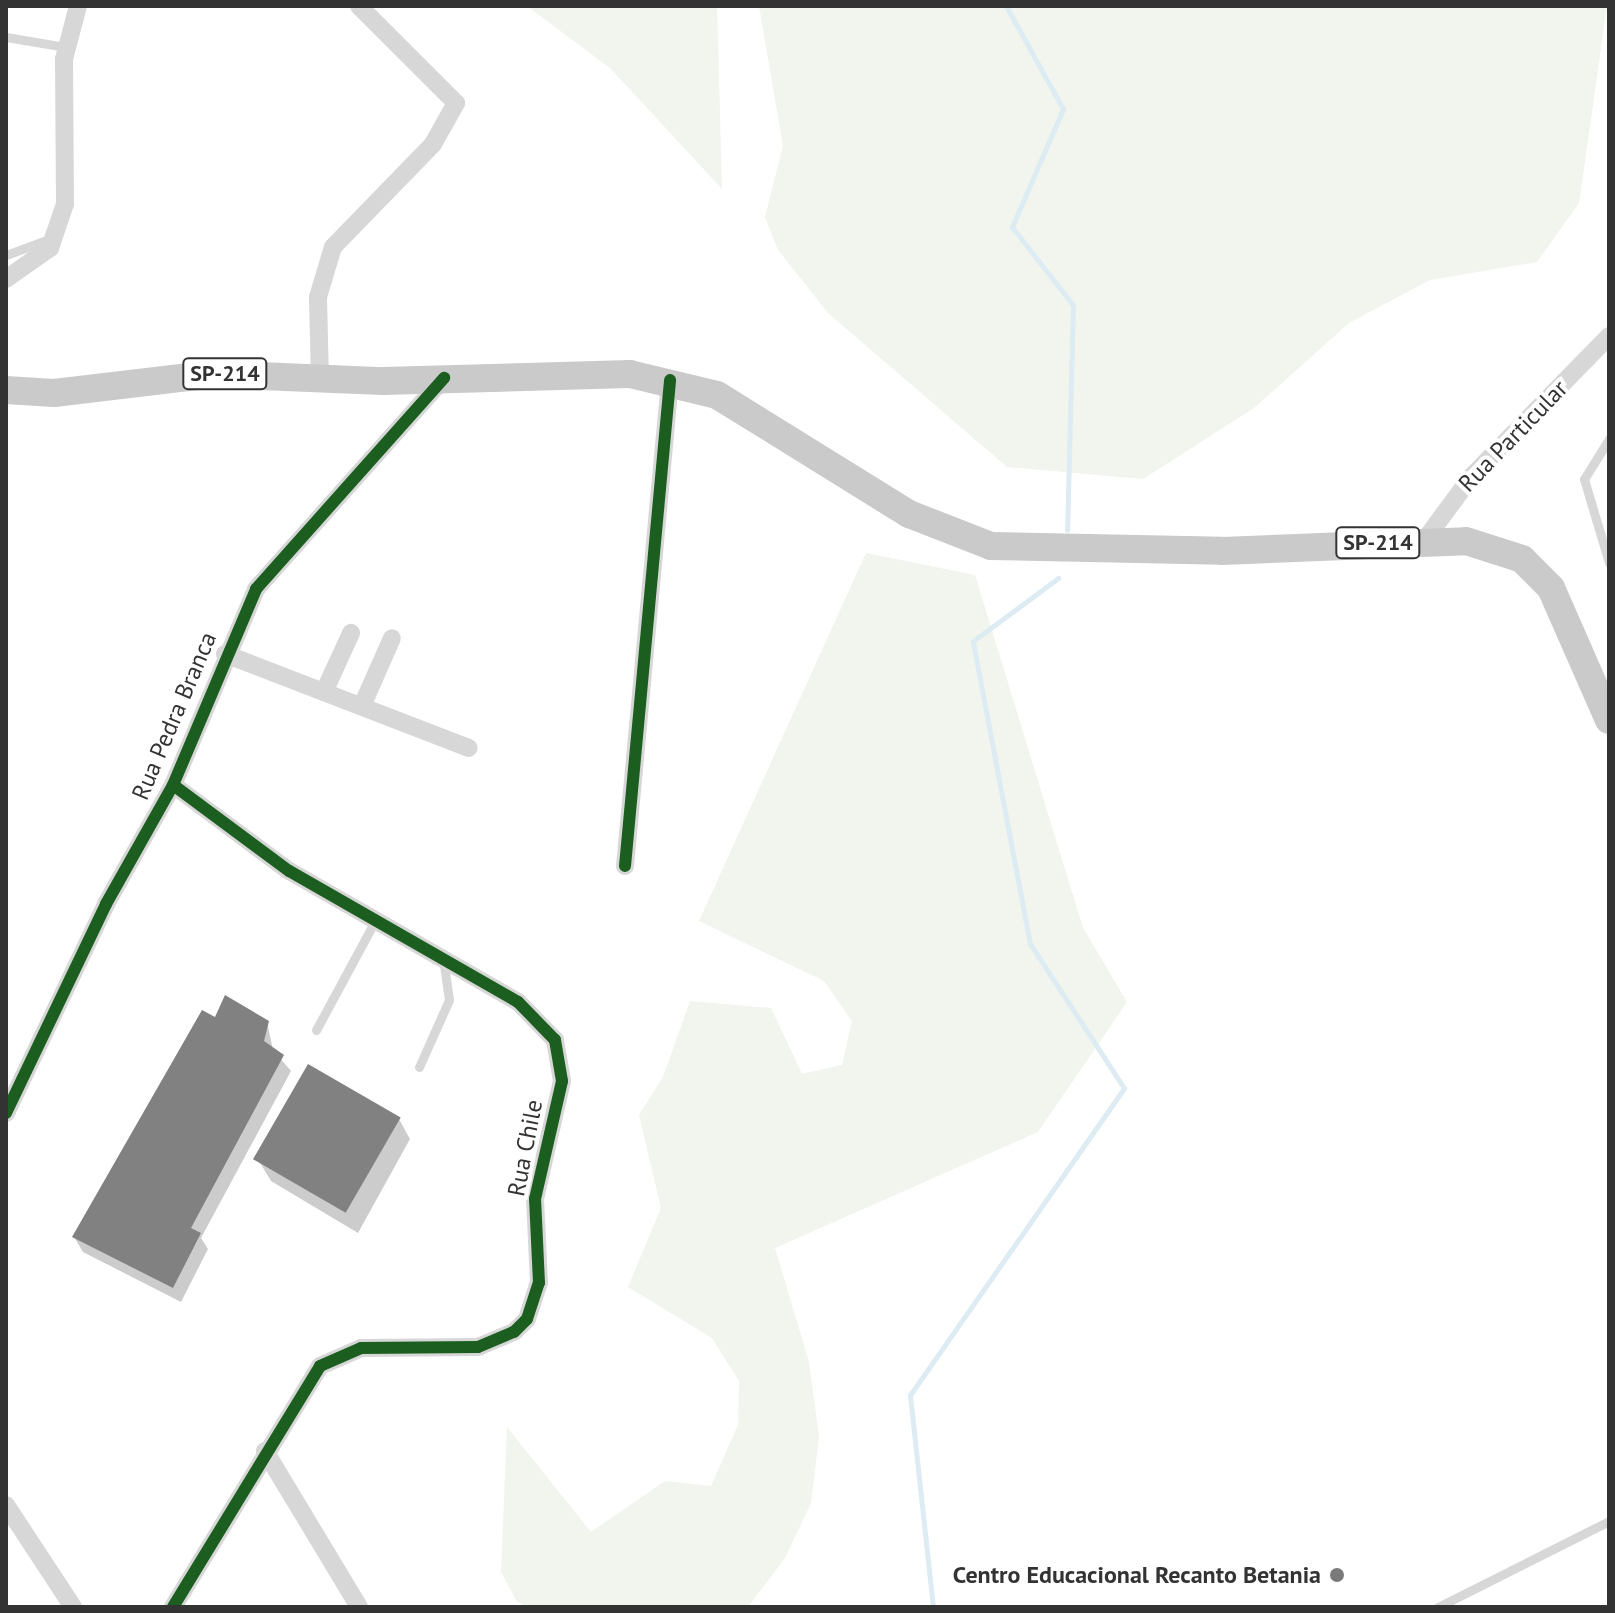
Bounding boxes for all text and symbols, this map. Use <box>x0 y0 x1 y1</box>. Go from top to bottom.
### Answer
road number: SP-214 <box>181 356 269 392</box>
street label: Rua Particular <box>1453 374 1573 498</box>
road number: SP-214 <box>1334 525 1422 561</box>
street label: Rua Pedra Branca <box>126 628 222 804</box>
street label: Rua Chile <box>502 1097 548 1199</box>
place label: Centro Educacional Recanto Betania <box>953 1561 1321 1589</box>
marker: Centro Educacional Recanto Betania <box>1328 1566 1346 1584</box>

